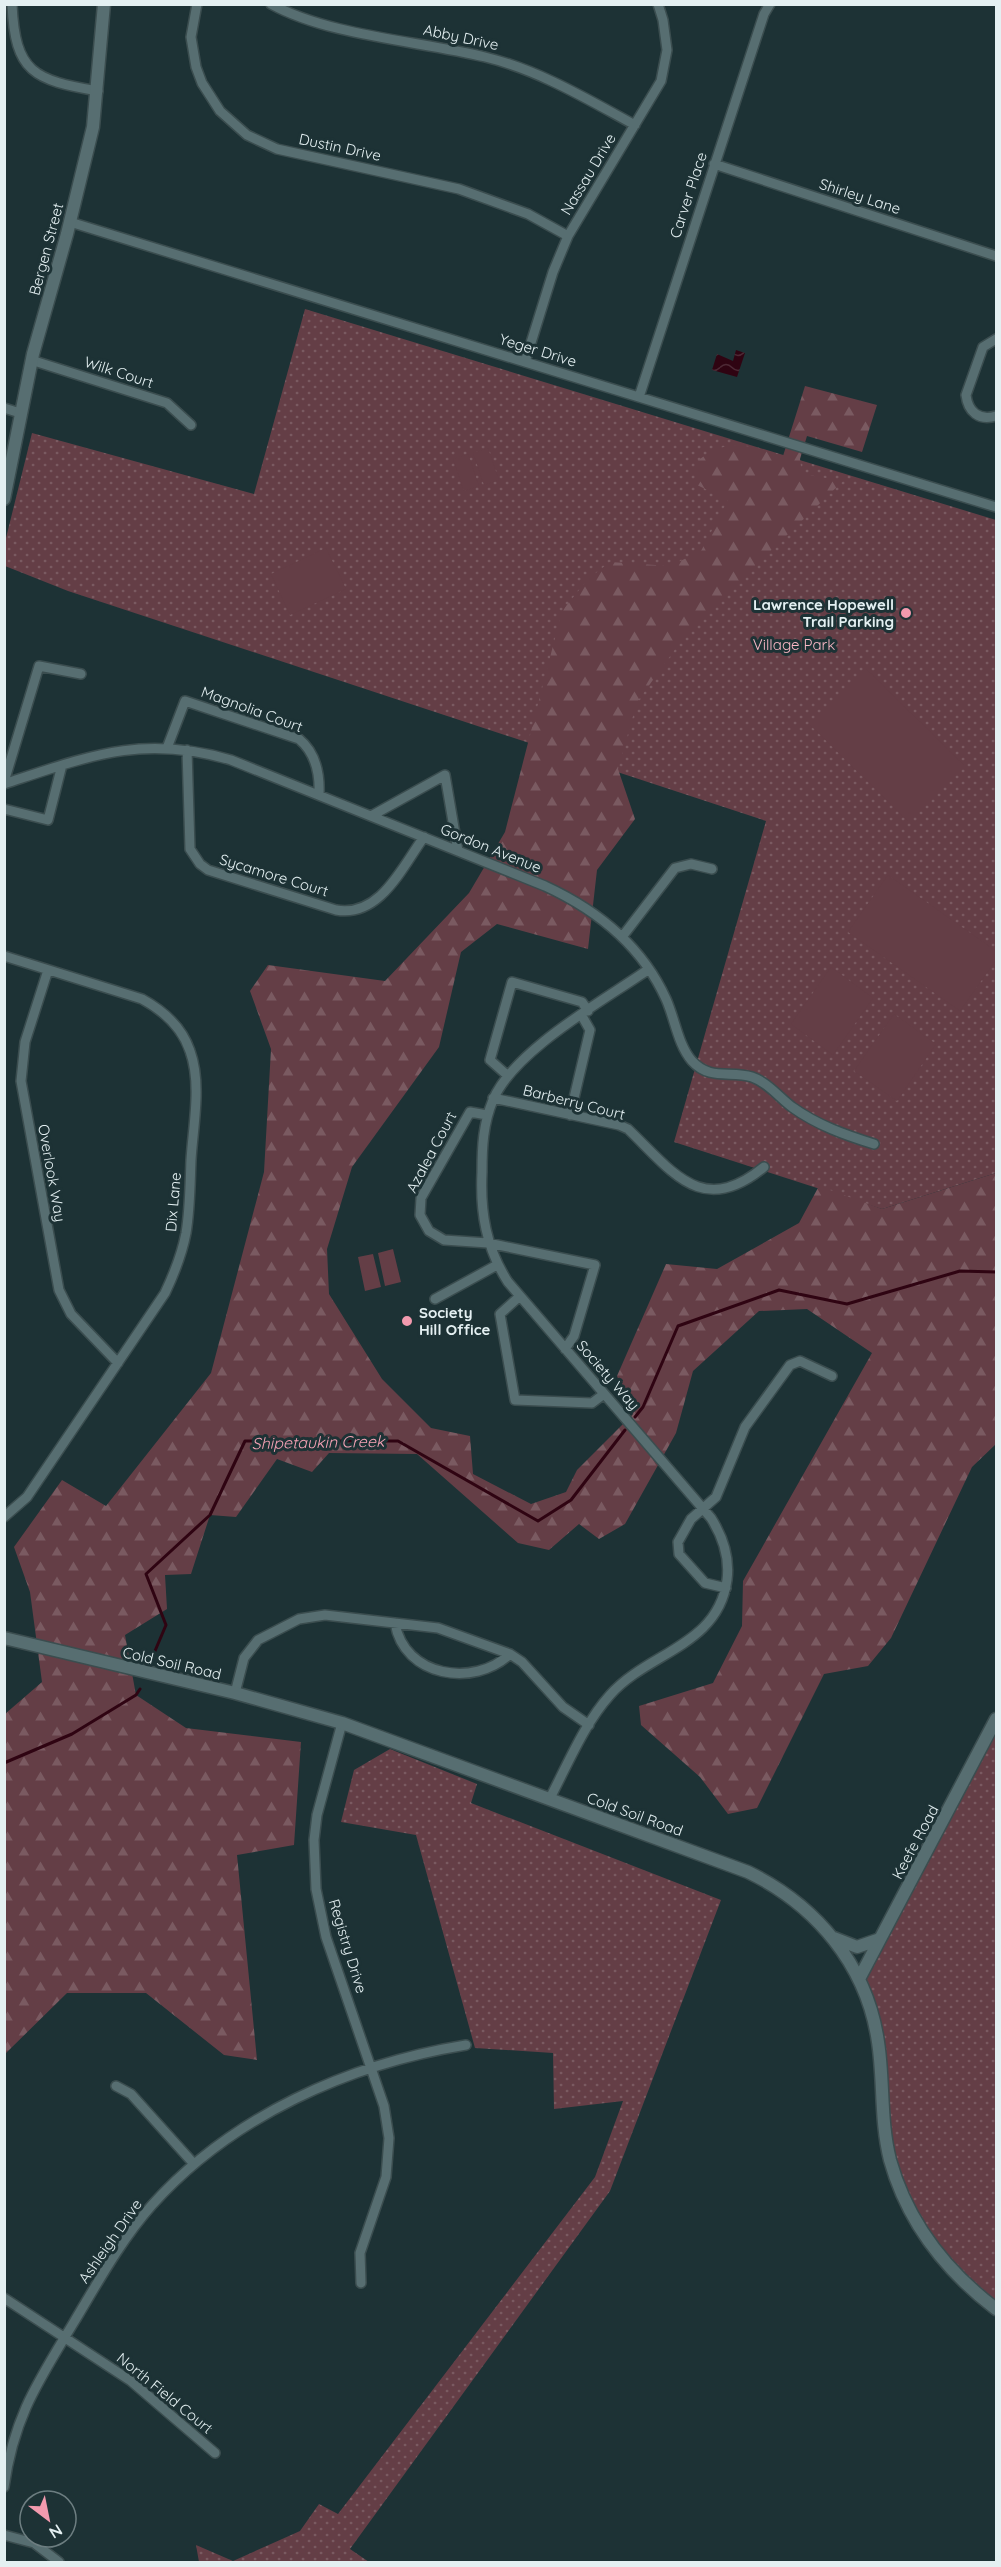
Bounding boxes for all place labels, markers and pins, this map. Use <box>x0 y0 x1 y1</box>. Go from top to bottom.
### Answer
place label: Lawrence Hopewell Trail Parking <box>753 595 894 631</box>
marker: Lawrence Hopewell Trail Parking <box>899 606 913 620</box>
place label: Society Hill Office <box>419 1303 490 1339</box>
marker: Society Hill Office <box>400 1314 414 1328</box>

